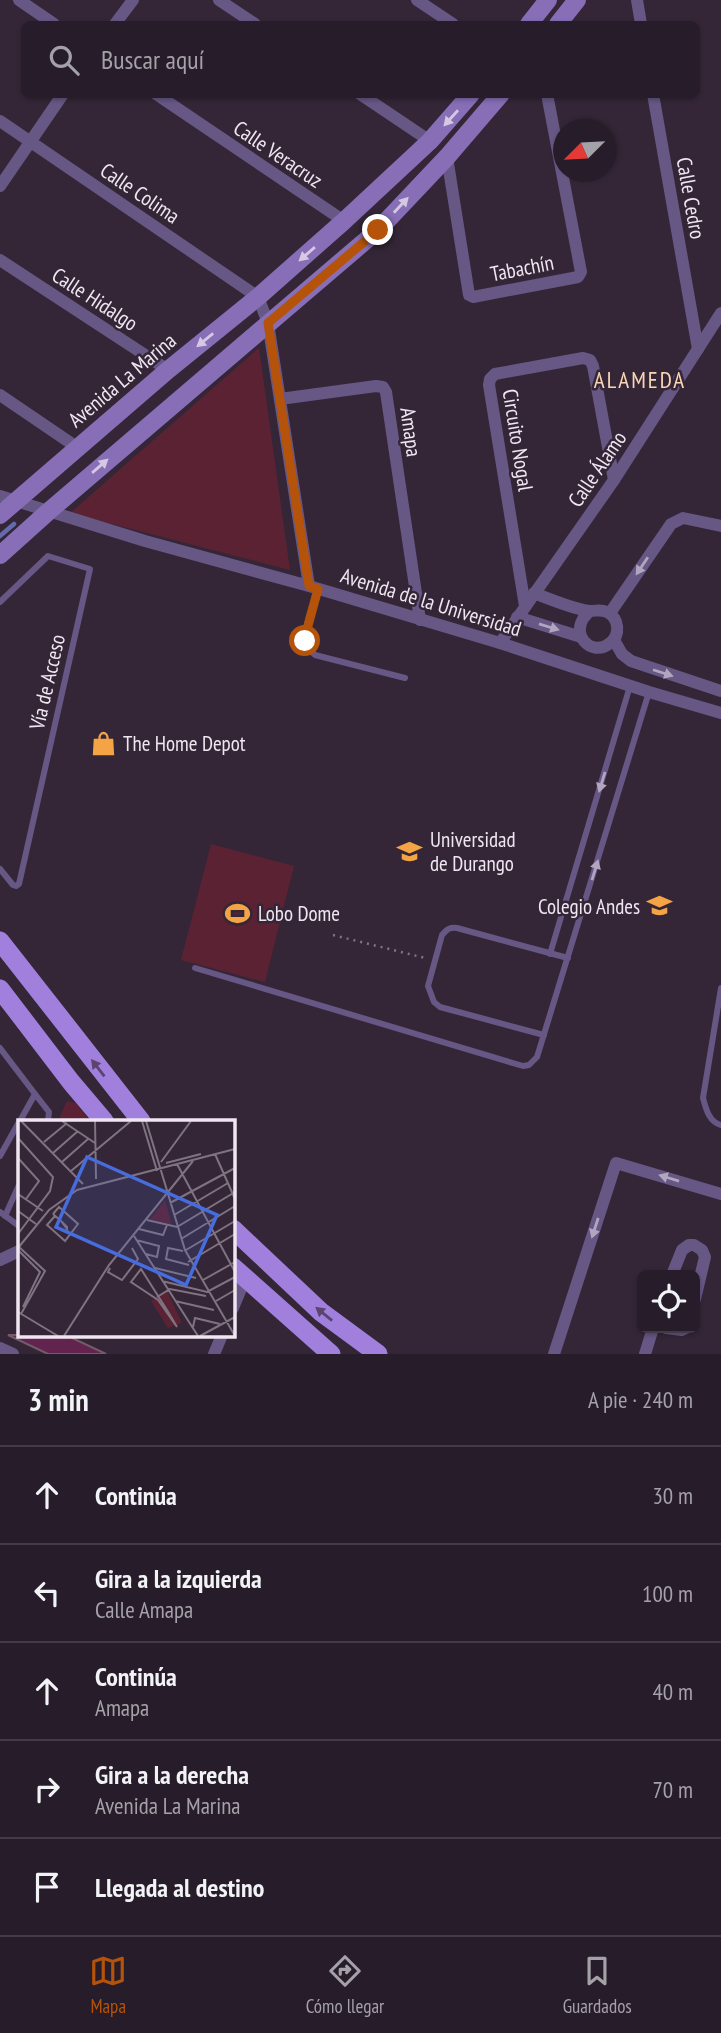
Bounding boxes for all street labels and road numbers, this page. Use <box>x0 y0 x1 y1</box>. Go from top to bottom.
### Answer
street label: Calle Veracruz <box>228 114 328 194</box>
street label: Calle Cedro <box>671 155 711 241</box>
street label: Calle Colima <box>95 157 185 229</box>
street label: Tabachín <box>488 249 556 287</box>
street label: Calle Hidalgo <box>47 261 143 337</box>
street label: Avenida La Marina <box>62 327 182 433</box>
street label: Circuito Nogal <box>497 387 539 493</box>
street label: Amapa <box>394 406 428 458</box>
street label: Calle Álamo <box>562 426 632 512</box>
street label: Avenida de la Universidad <box>337 562 525 642</box>
street label: Vía de Acceso <box>23 632 71 733</box>

